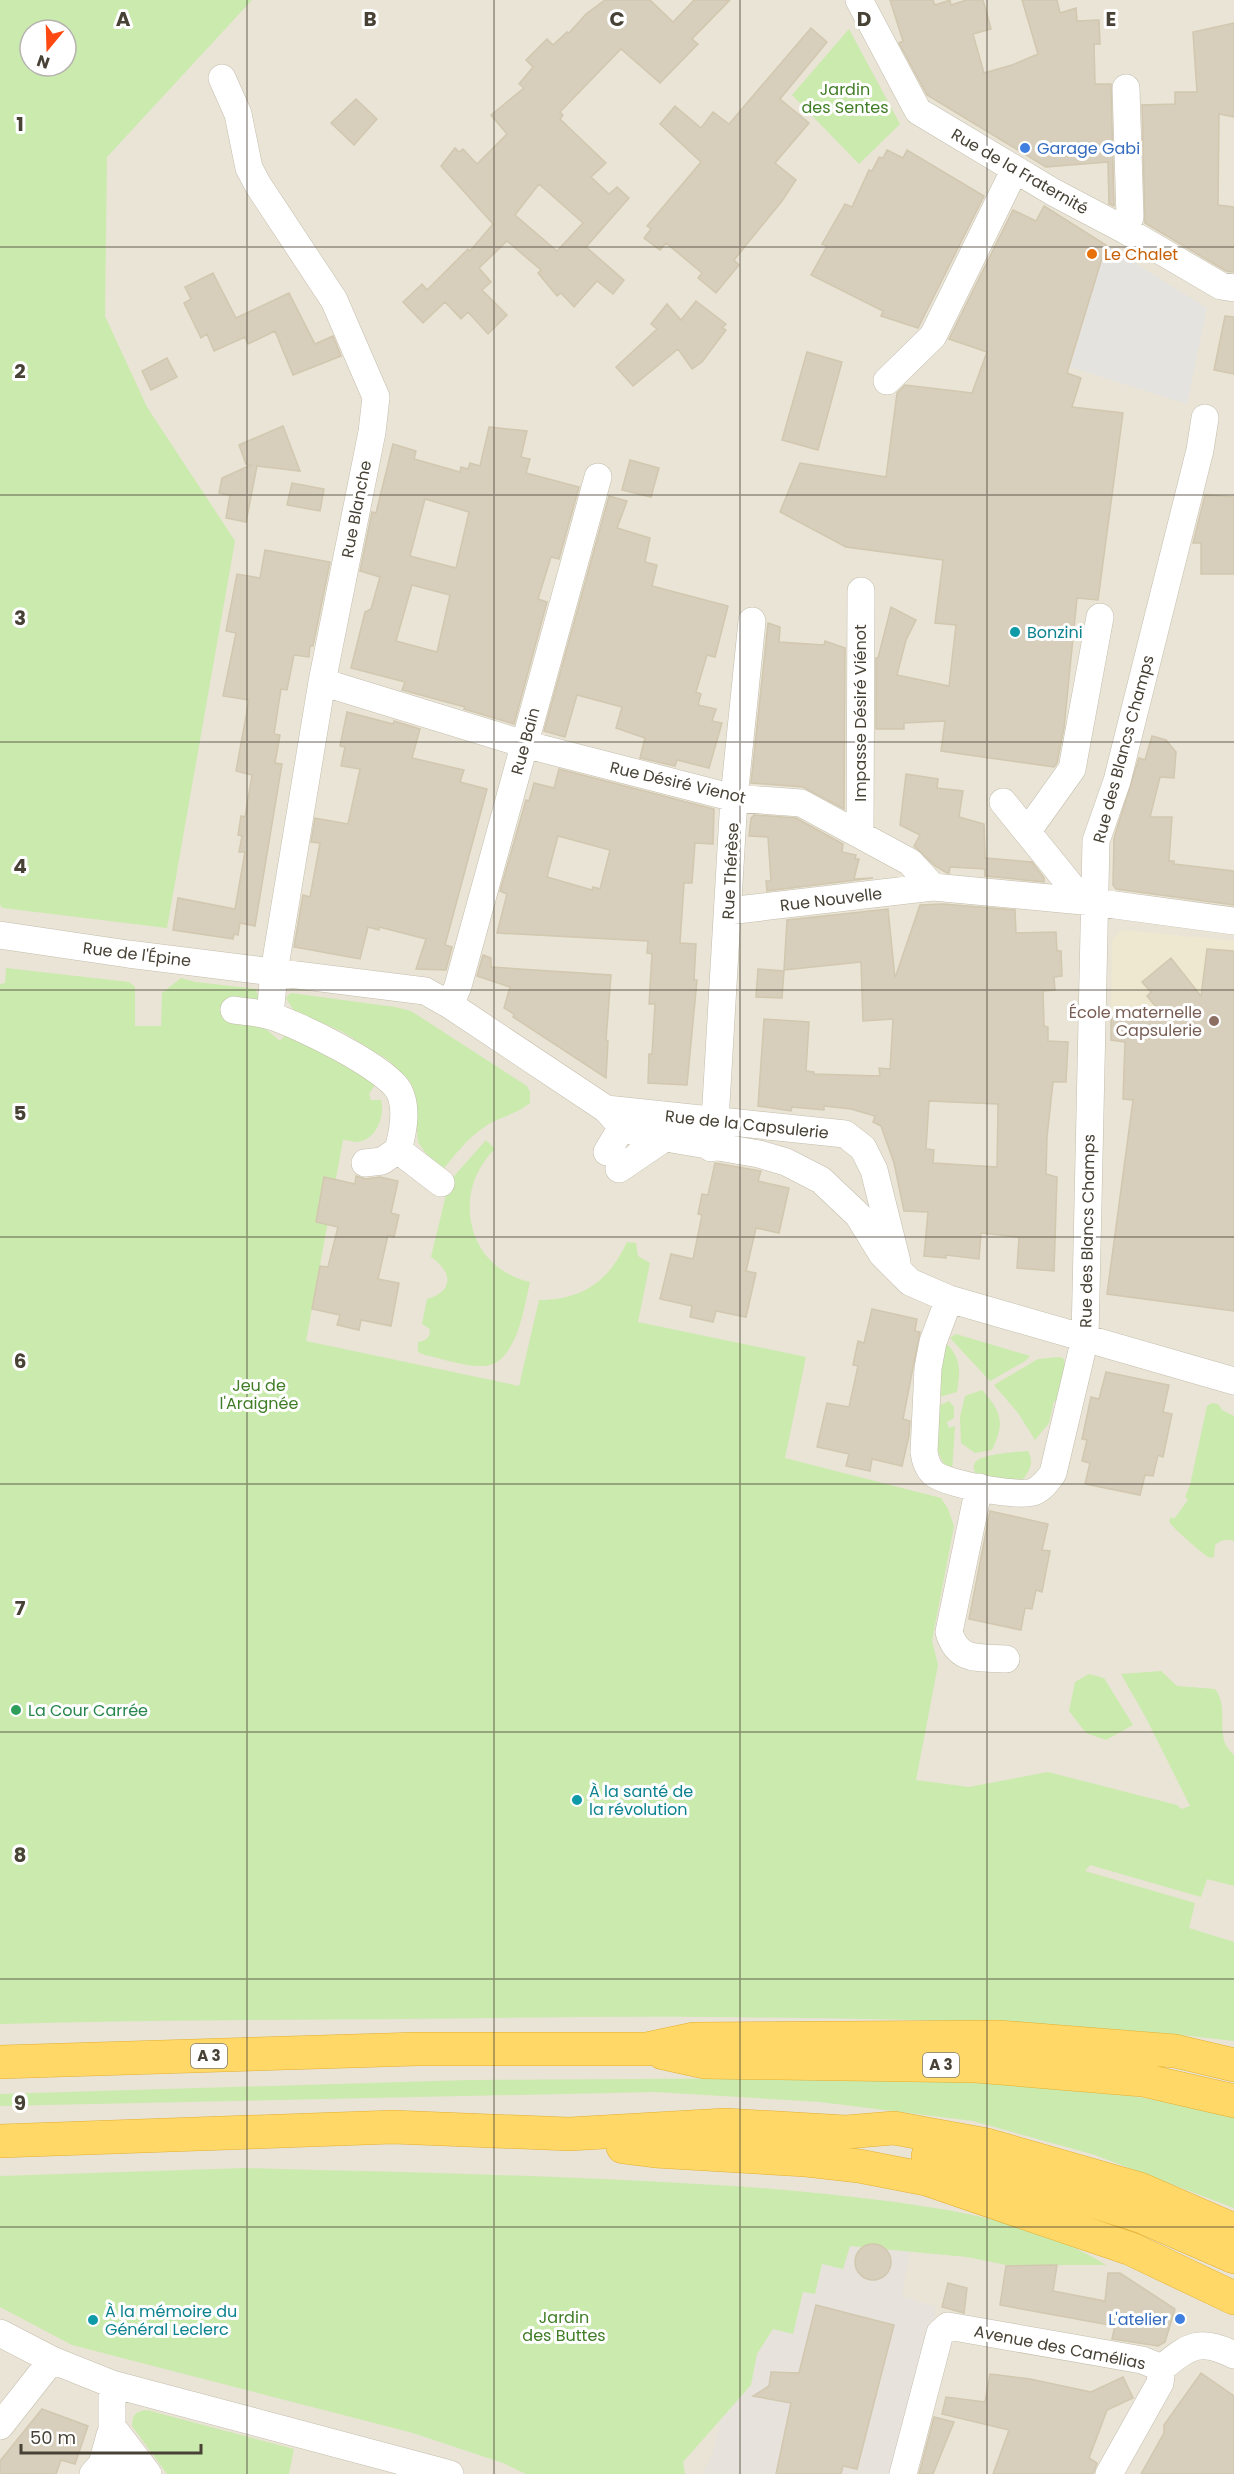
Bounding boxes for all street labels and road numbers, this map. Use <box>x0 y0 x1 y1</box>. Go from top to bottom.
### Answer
street label: Rue de la Fraternité <box>947 123 1093 220</box>
street label: Rue Blanche <box>336 458 377 560</box>
street label: Impasse Désiré Viénot <box>849 624 872 802</box>
street label: Rue des Blancs Champs <box>1087 653 1160 846</box>
street label: Rue Bain <box>505 705 546 777</box>
street label: Rue Désiré Vienot <box>608 756 748 809</box>
street label: Rue Thérèse <box>716 822 745 920</box>
street label: Rue Nouvelle <box>779 882 883 917</box>
street label: Rue de l'Épine <box>82 936 192 973</box>
street label: Rue de la Capsulerie <box>664 1104 830 1145</box>
street label: Rue des Blancs Champs <box>1074 1134 1101 1328</box>
road number: A 3 <box>191 2044 227 2068</box>
road number: A 3 <box>923 2053 959 2077</box>
street label: Avenue des Camélias <box>972 2320 1148 2375</box>

